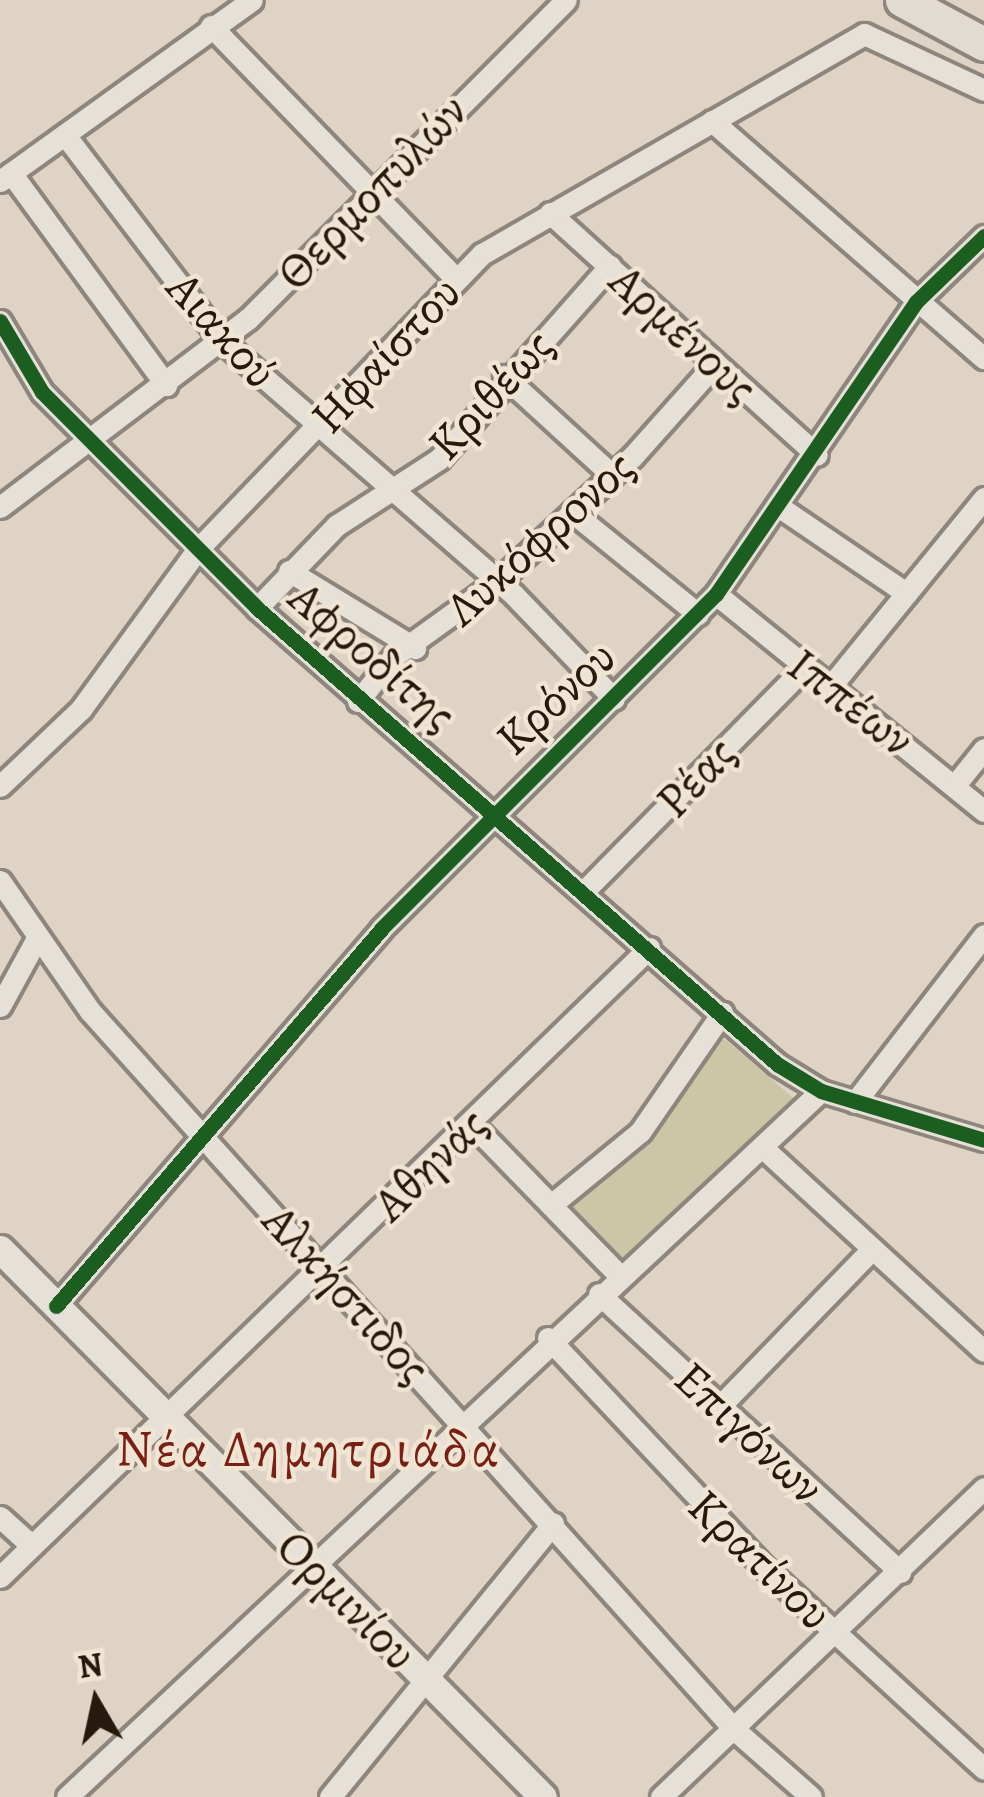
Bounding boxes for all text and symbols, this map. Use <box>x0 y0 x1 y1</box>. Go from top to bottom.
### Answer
street label: Θερμοπυλών <box>265 82 479 302</box>
street label: Αρμένους <box>598 251 770 417</box>
street label: Αιακού <box>155 260 289 400</box>
street label: Ηφαίστου <box>299 265 473 445</box>
street label: Κριθέως <box>416 318 566 472</box>
street label: Λυκόφρoνος <box>434 438 646 638</box>
street label: Αφροδίτης <box>278 568 468 744</box>
street label: Κρόνου <box>484 628 628 768</box>
street label: Ιππέων <box>777 635 925 769</box>
street label: Ρέας <box>644 725 748 829</box>
street label: Αθηνάς <box>360 1095 500 1233</box>
street label: Αλκήστιδος <box>251 1192 443 1396</box>
street label: Επιγόνων <box>663 1350 835 1516</box>
district label: Νέα Δημητριάδα <box>116 1418 502 1480</box>
street label: Κρατίνου <box>676 1478 844 1642</box>
street label: Ορμινίου <box>265 1518 429 1682</box>
north arrow <box>36 1641 156 1761</box>
text: N <box>75 1641 106 1689</box>

